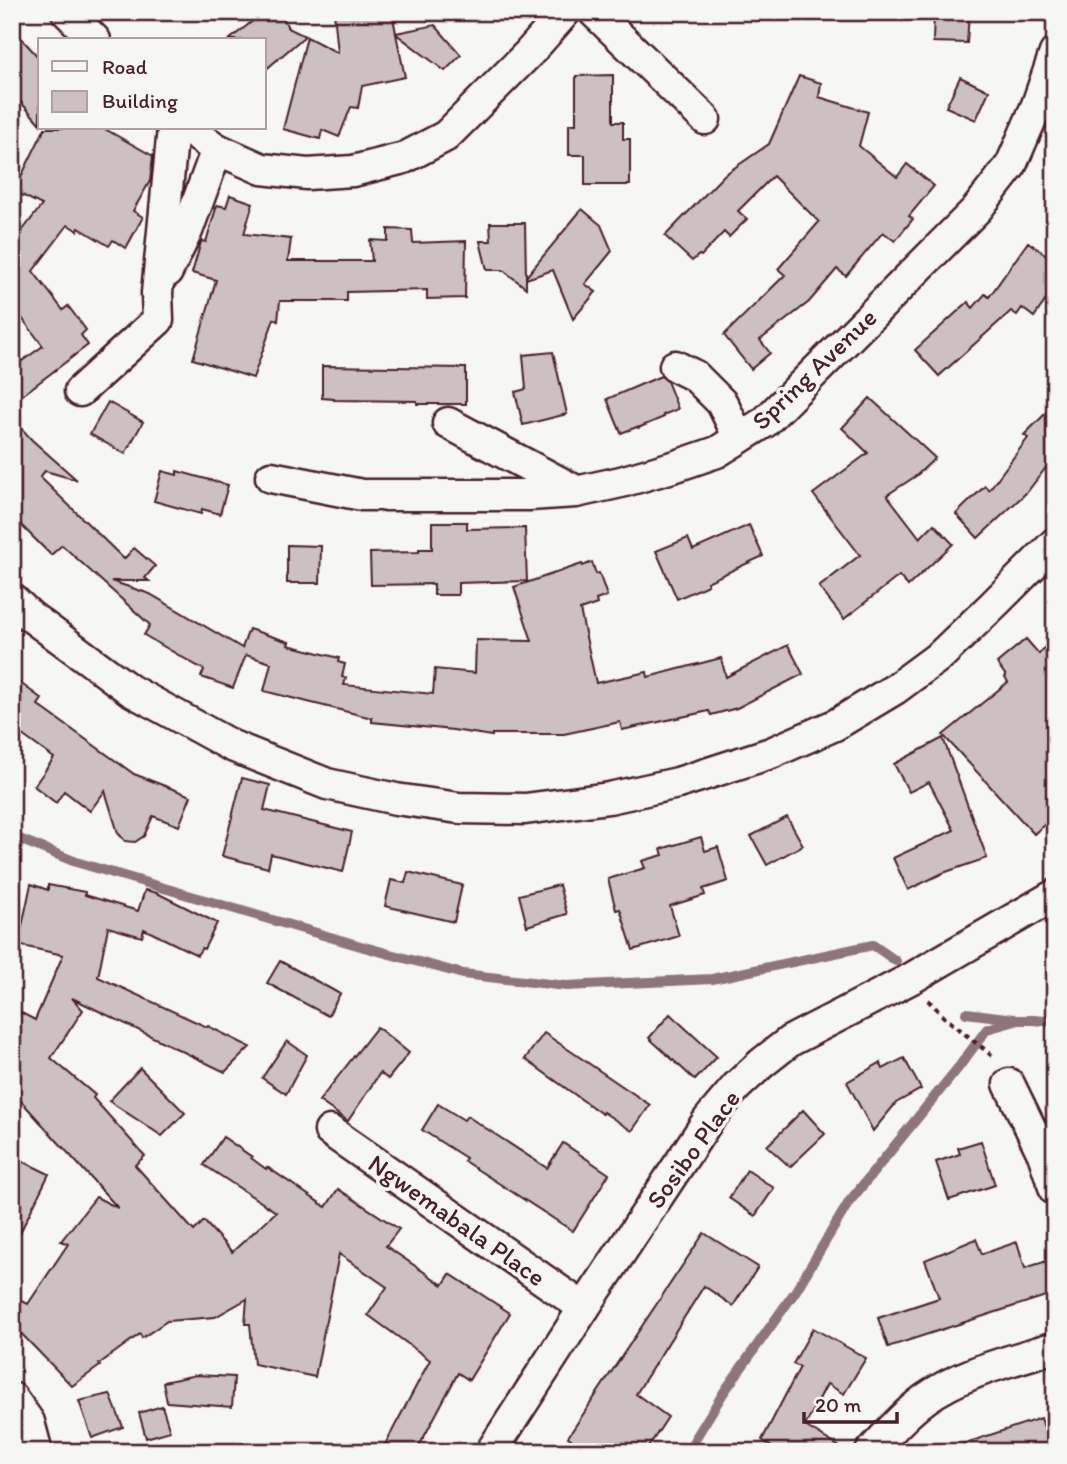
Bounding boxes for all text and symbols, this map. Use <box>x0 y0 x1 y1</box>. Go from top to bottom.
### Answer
legend <box>38 38 266 130</box>
text: Road <box>102 54 148 79</box>
text: Building <box>102 88 178 113</box>
street label: Spring Avenue <box>745 301 883 437</box>
street label: Sosibo Place <box>639 1083 747 1215</box>
street label: Ngwemabala Place <box>362 1147 552 1293</box>
scale bar <box>804 1380 897 1424</box>
text: 20 m <box>815 1392 862 1417</box>

